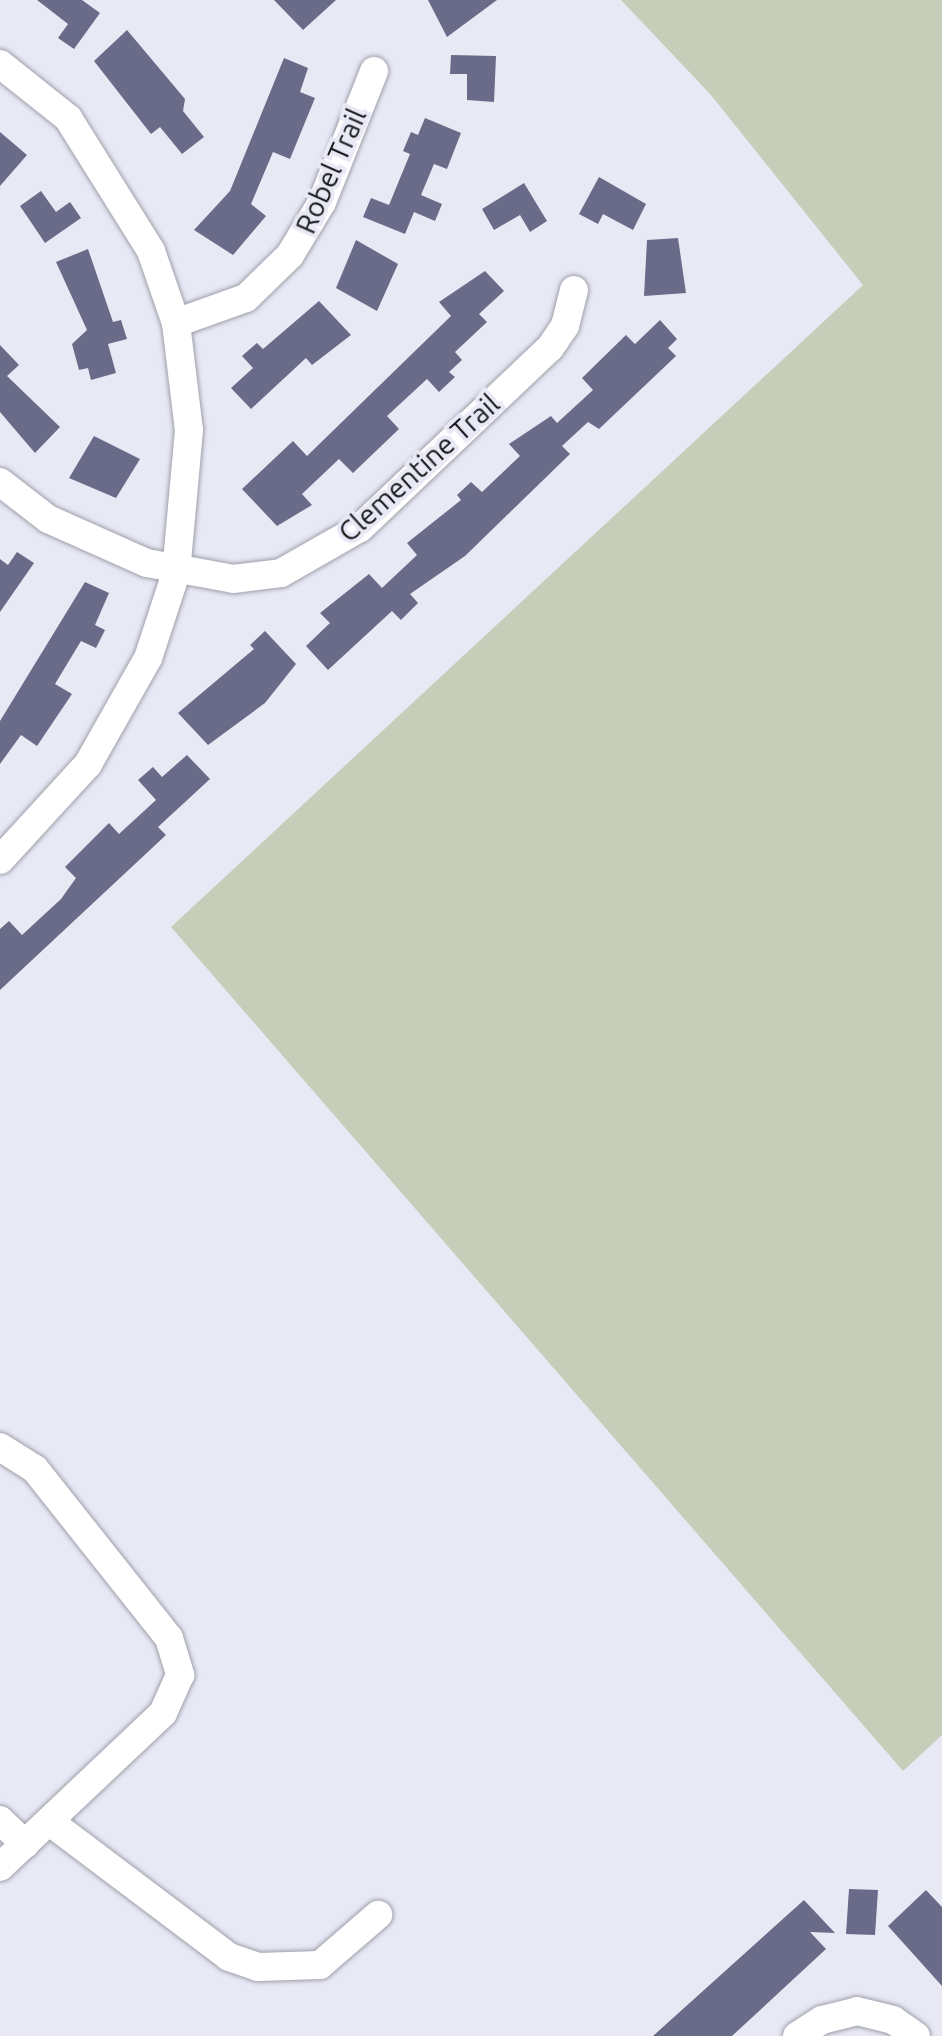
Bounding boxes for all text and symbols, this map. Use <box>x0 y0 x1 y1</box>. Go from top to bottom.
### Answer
street label: Robel Trail <box>289 103 373 239</box>
street label: Clementine Trail <box>332 387 506 549</box>

